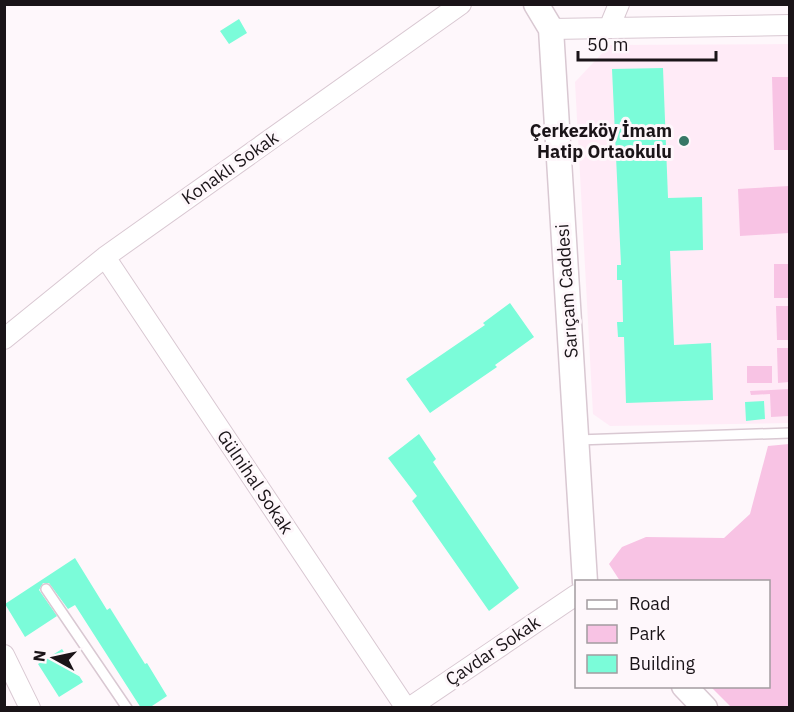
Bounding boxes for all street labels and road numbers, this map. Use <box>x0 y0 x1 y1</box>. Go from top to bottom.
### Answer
street label: Konaklı Sokak <box>177 125 283 209</box>
street label: Sarıçam Caddesi <box>550 223 583 359</box>
street label: Gülnihal Sokak <box>212 425 299 538</box>
street label: Çavdar Sokak <box>441 610 545 691</box>

